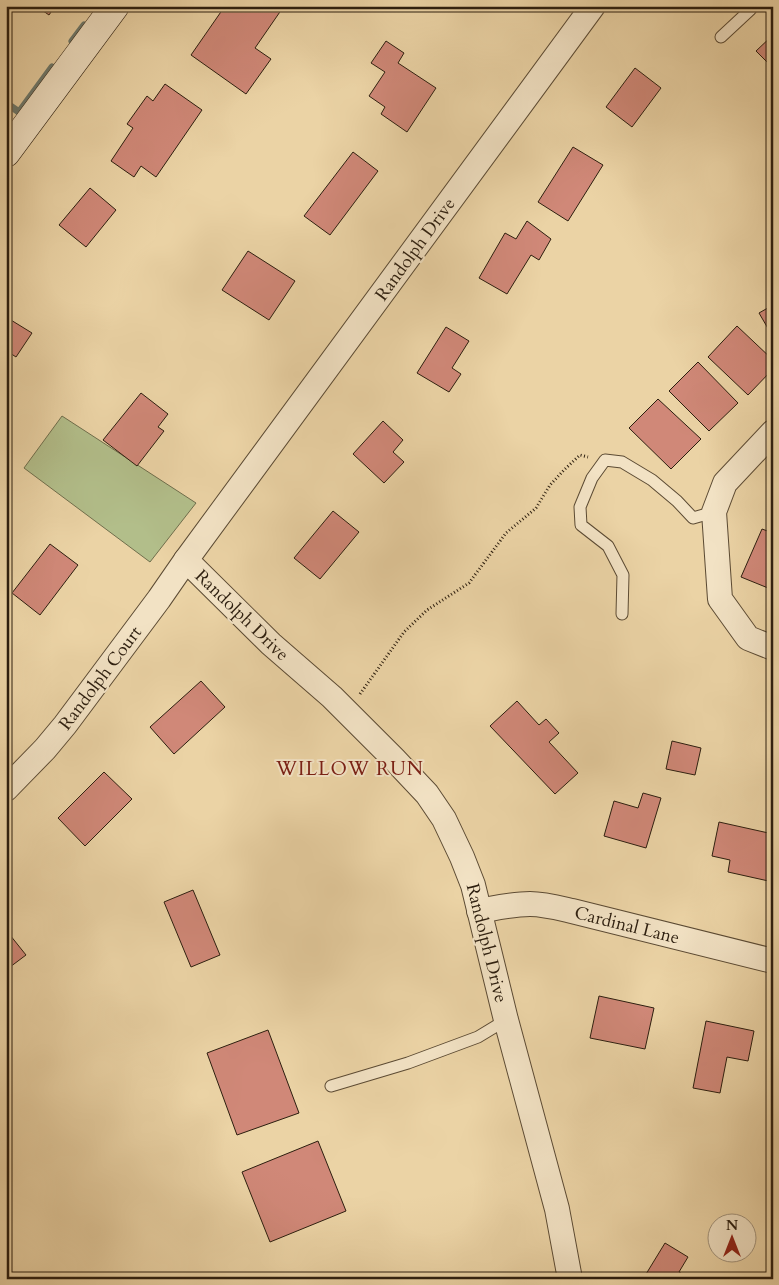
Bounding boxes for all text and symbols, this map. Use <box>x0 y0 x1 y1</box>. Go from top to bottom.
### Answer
street label: Randolph Drive <box>369 193 461 306</box>
street label: Randolph Drive <box>189 564 294 667</box>
street label: Randolph Court <box>53 621 148 735</box>
district label: WILLOW RUN <box>275 756 424 782</box>
street label: Randolph Drive <box>460 881 513 1005</box>
street label: Cardinal Lane <box>572 900 682 951</box>
north arrow <box>706 1212 756 1262</box>
text: N <box>726 1216 738 1235</box>

